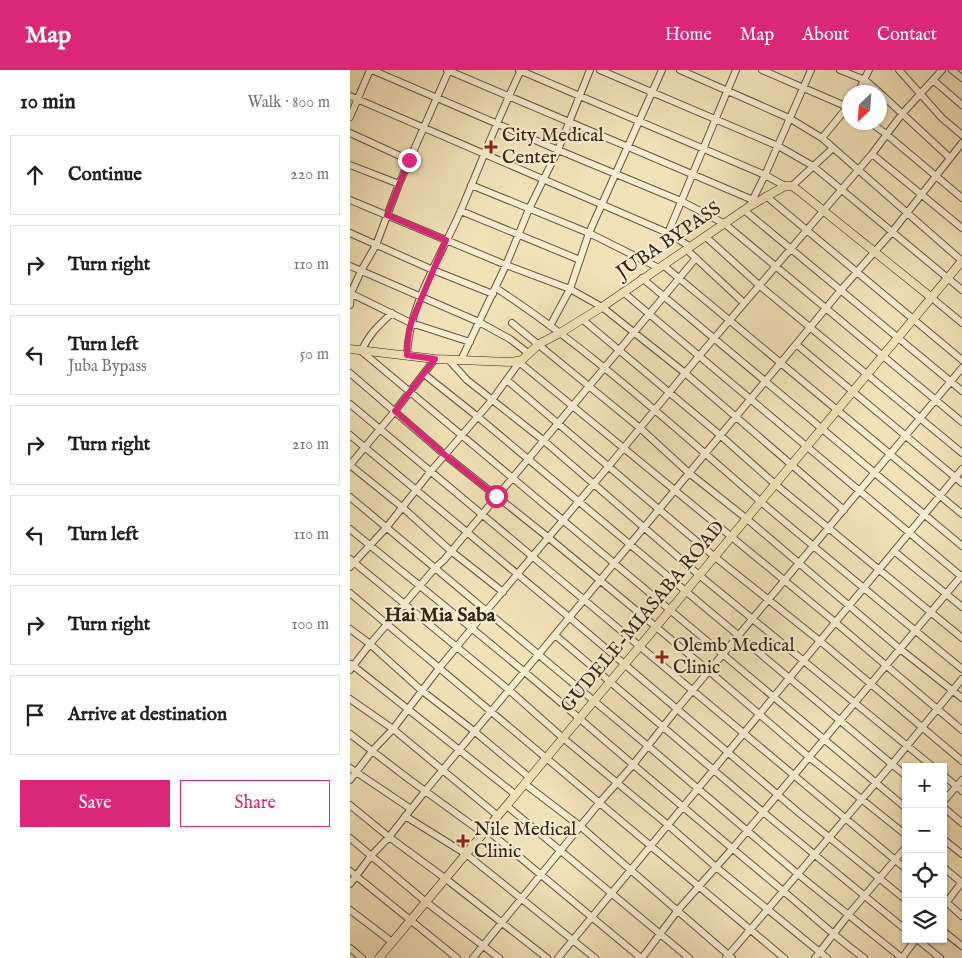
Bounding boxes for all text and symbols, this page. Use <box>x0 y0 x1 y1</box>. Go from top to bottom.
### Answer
text: Map <box>25 20 71 51</box>
text: Home <box>665 24 712 47</box>
text: Map <box>740 24 774 47</box>
text: About <box>802 24 849 47</box>
text: Contact <box>877 24 937 47</box>
north arrow <box>842 85 887 130</box>
text: 10 min <box>20 89 76 116</box>
text: Walk · 800 m <box>248 93 330 113</box>
place label: City Medical Center <box>502 124 604 170</box>
marker: City Medical Center <box>484 140 498 154</box>
route end <box>398 149 421 172</box>
icon: ahead <box>21 161 49 189</box>
text: Continue <box>68 163 142 187</box>
text: 220 m <box>290 165 329 185</box>
street label: JUBA BYPASS <box>610 197 726 286</box>
icon: right <box>21 251 49 279</box>
text: Turn right <box>68 253 150 277</box>
text: 110 m <box>293 255 329 275</box>
text: Turn left <box>68 333 139 357</box>
icon: left <box>21 341 49 369</box>
text: 50 m <box>300 345 329 365</box>
text: Juba Bypass <box>68 357 147 377</box>
icon: right <box>21 431 49 459</box>
text: Turn right <box>68 433 150 457</box>
text: 210 m <box>292 435 329 455</box>
route start <box>485 485 508 508</box>
street label: GUDELE-MIASABA ROAD <box>556 516 730 718</box>
icon: left <box>21 521 49 549</box>
text: Turn left <box>68 523 139 547</box>
text: 110 m <box>293 525 329 545</box>
district label: Hai Mia Saba <box>385 603 496 628</box>
icon: right <box>21 611 49 639</box>
text: Turn right <box>68 613 150 637</box>
text: 100 m <box>292 615 329 635</box>
place label: Olemb Medical Clinic <box>673 634 795 680</box>
marker: Olemb Medical Clinic <box>655 650 669 664</box>
icon: arrive <box>21 701 49 729</box>
text: Arrive at destination <box>68 703 227 727</box>
map controls <box>902 763 947 943</box>
button: + <box>902 763 947 808</box>
button: Save <box>20 780 170 827</box>
button: Share <box>180 780 330 827</box>
button: − <box>902 808 947 853</box>
place label: Nile Medical Clinic <box>474 818 577 864</box>
marker: Nile Medical Clinic <box>456 834 470 848</box>
button: locate <box>902 853 947 898</box>
button: layers <box>902 898 947 943</box>

